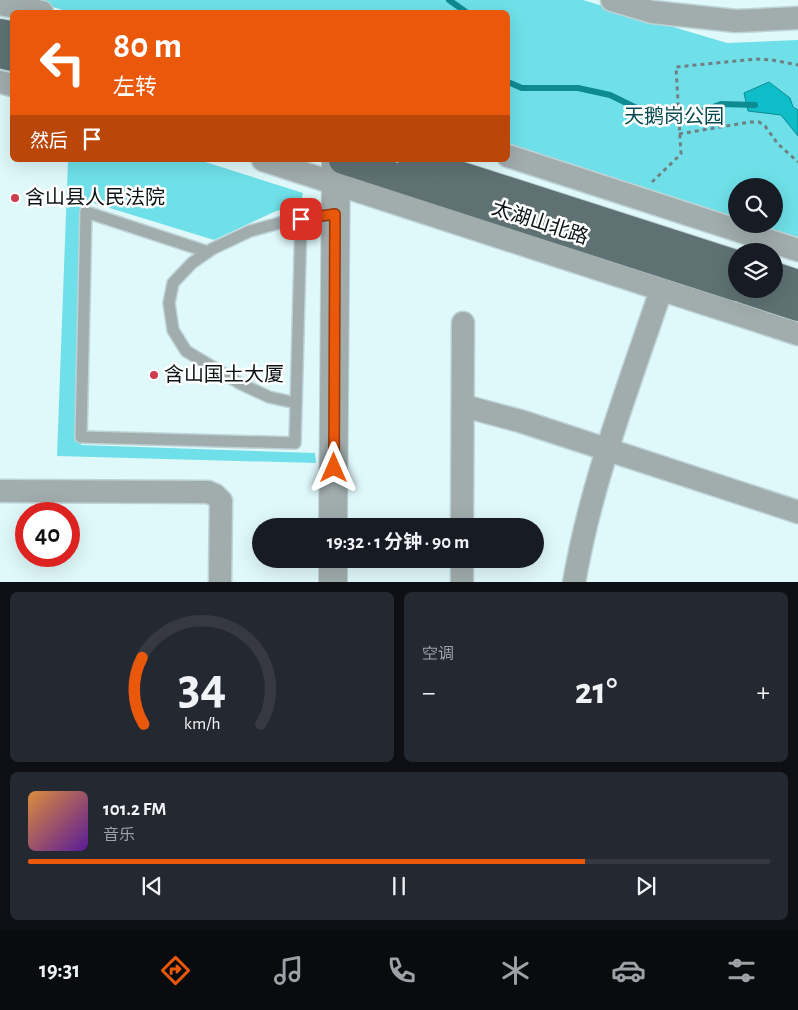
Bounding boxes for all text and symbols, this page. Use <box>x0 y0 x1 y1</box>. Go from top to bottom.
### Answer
text: 80 m <box>113 29 182 64</box>
icon: left <box>30 30 95 95</box>
text: 左转 <box>113 76 157 98</box>
park label: 天鹅岗公园 <box>624 105 724 127</box>
icon: arrive <box>78 125 106 153</box>
text: 然后 <box>30 132 68 151</box>
map controls <box>728 178 783 298</box>
button: search <box>728 178 783 233</box>
place label: 含山县人民法院 <box>25 187 165 208</box>
marker: 含山县人民法院 <box>9 192 21 204</box>
street label: 太湖山北路 <box>489 197 591 248</box>
pin <box>280 198 322 240</box>
icon: arrive <box>287 205 315 233</box>
button: layers <box>728 243 783 298</box>
place label: 含山国土大厦 <box>164 364 284 385</box>
marker: 含山国土大厦 <box>148 369 160 381</box>
position arrow <box>307 441 359 493</box>
speed limit sign: 40 <box>15 502 80 567</box>
text: 19:32 · 1 分钟 · 90 m <box>327 533 469 552</box>
text: 空调 <box>422 646 454 662</box>
text: 34 <box>178 661 226 713</box>
text: 21° <box>575 673 617 711</box>
text: − <box>422 679 435 707</box>
text: + <box>757 679 770 707</box>
text: km/h <box>184 715 220 733</box>
text: 101.2 FM <box>103 800 166 819</box>
text: 音乐 <box>103 827 135 843</box>
icon: previous <box>138 872 166 900</box>
icon: pause <box>385 872 413 900</box>
icon: next <box>632 872 660 900</box>
icon: directions <box>158 953 193 988</box>
icon: music <box>271 953 306 988</box>
icon: phone <box>384 953 419 988</box>
icon: climate <box>498 953 533 988</box>
icon: car <box>611 953 646 988</box>
icon: filters <box>724 953 759 988</box>
text: 19:31 <box>39 959 80 981</box>

